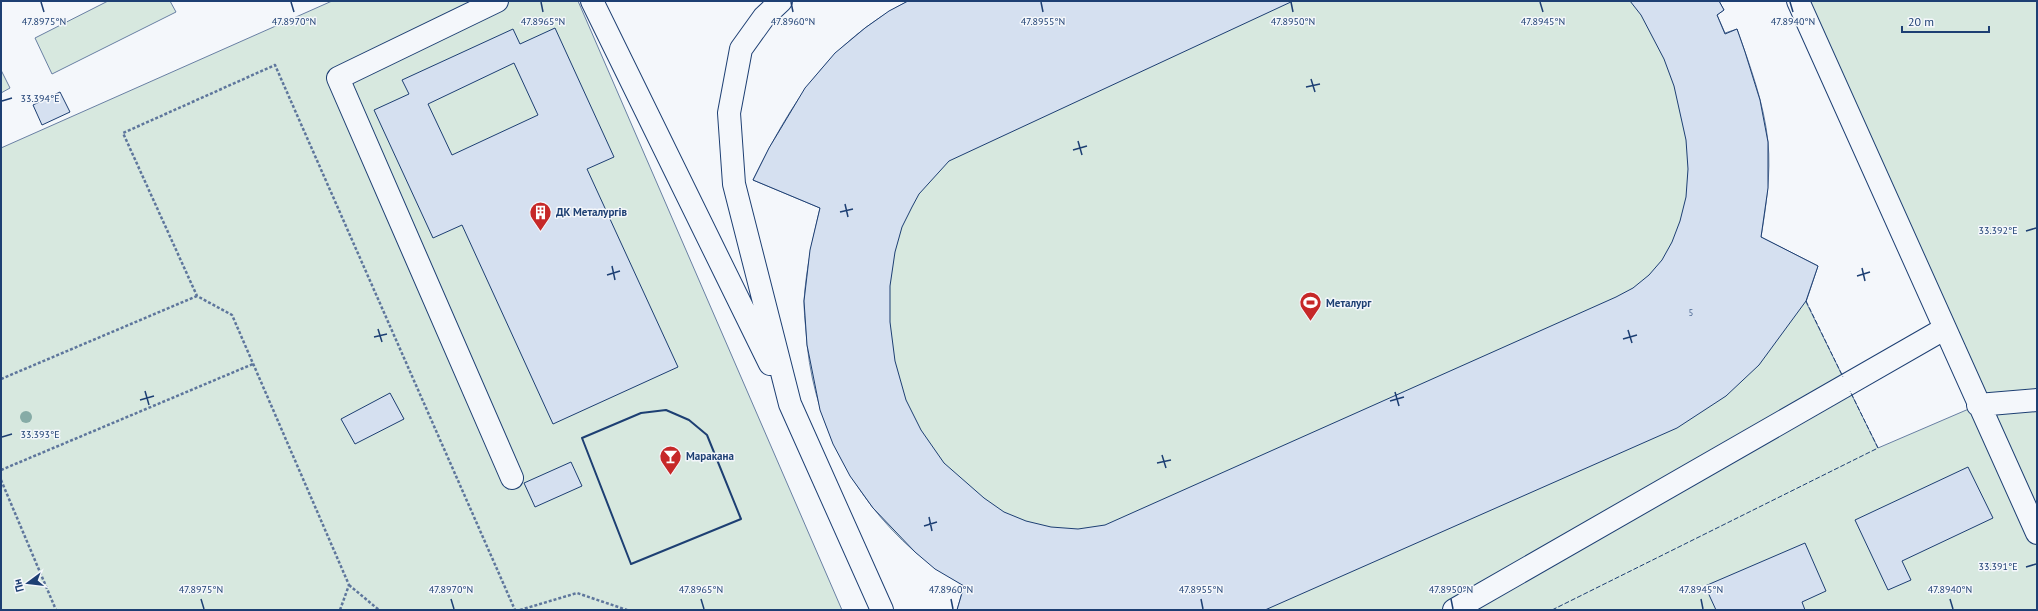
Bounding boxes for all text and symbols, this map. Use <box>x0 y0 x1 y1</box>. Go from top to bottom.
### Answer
scale bar <box>1902 8 1989 34</box>
text: 20 m <box>1908 14 1934 29</box>
text: 47.8975°N <box>22 15 66 28</box>
text: 47.8970°N <box>272 15 316 28</box>
text: 47.8965°N <box>521 15 565 28</box>
text: 47.8960°N <box>771 15 815 28</box>
text: 47.8955°N <box>1021 15 1065 28</box>
text: 47.8950°N <box>1271 15 1315 28</box>
text: 47.8945°N <box>1521 15 1565 28</box>
text: 47.8940°N <box>1771 15 1815 28</box>
text: 33.394°E <box>21 92 60 105</box>
building icon: ДК Металургів <box>527 199 553 232</box>
place label: ДК Металургів <box>556 205 627 219</box>
text: 33.392°E <box>1979 224 2018 237</box>
sports icon: Металург <box>1298 290 1324 323</box>
place label: Металург <box>1326 296 1372 310</box>
house number: 5 <box>1689 307 1694 318</box>
text: 33.393°E <box>21 428 60 441</box>
bar icon: Маракана <box>658 443 684 476</box>
place label: Маракана <box>686 449 734 463</box>
text: 33.391°E <box>1979 560 2018 573</box>
north arrow <box>8 563 48 603</box>
text: Пн <box>10 577 27 594</box>
text: 47.8975°N <box>179 583 223 596</box>
text: 47.8970°N <box>429 583 473 596</box>
text: 47.8965°N <box>679 583 723 596</box>
text: 47.8960°N <box>929 583 973 596</box>
text: 47.8955°N <box>1179 583 1223 596</box>
text: 47.8950°N <box>1429 583 1473 596</box>
text: 47.8945°N <box>1679 583 1723 596</box>
text: 47.8940°N <box>1928 583 1972 596</box>

